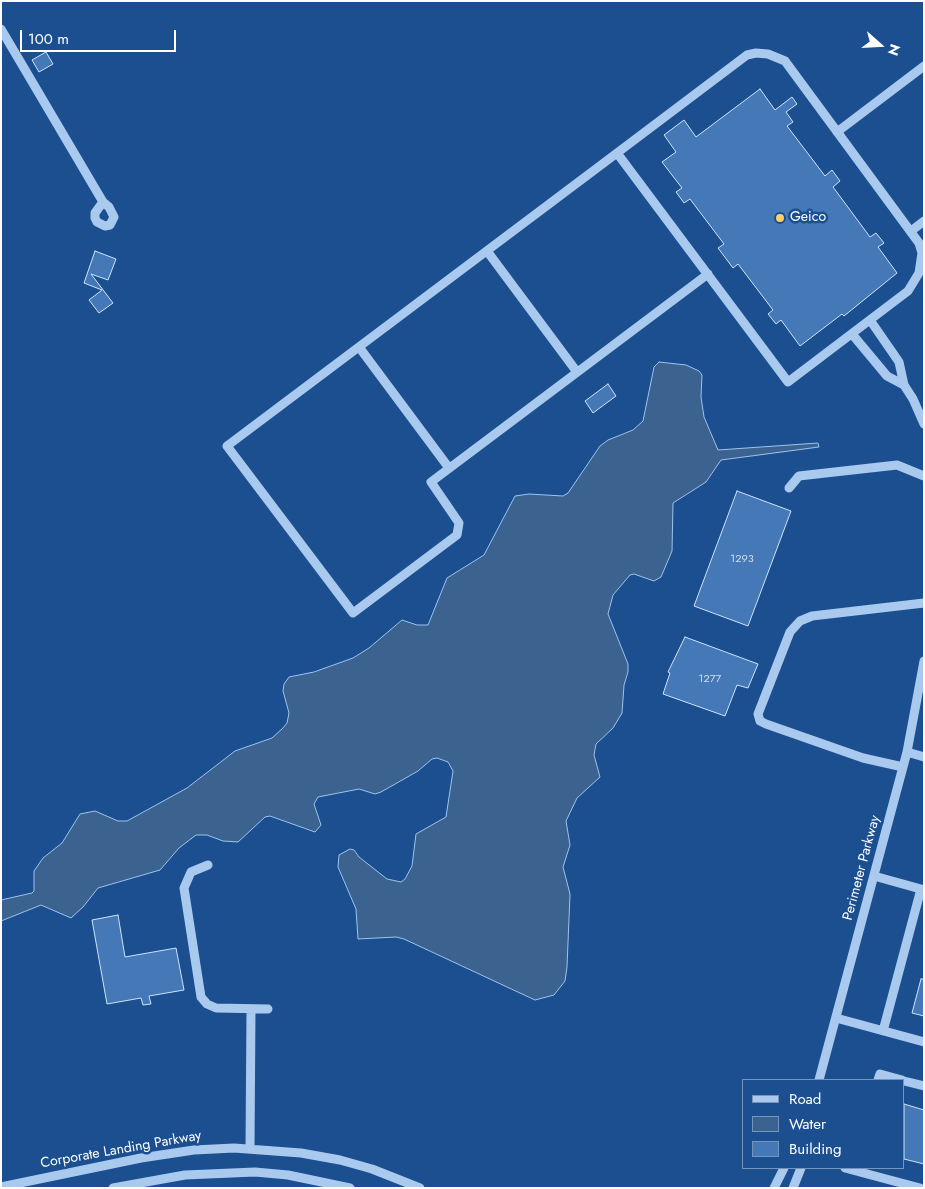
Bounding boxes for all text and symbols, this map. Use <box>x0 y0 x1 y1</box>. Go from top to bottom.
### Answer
scale bar <box>22 20 179 52</box>
north arrow <box>855 20 905 70</box>
text: 100 m <box>28 28 69 50</box>
text: N <box>883 41 905 58</box>
place label: Geico <box>790 210 826 226</box>
marker: Geico <box>774 212 786 224</box>
house number: 1293 <box>730 552 754 566</box>
house number: 1277 <box>699 672 721 686</box>
street label: Perimeter Parkway <box>840 814 884 922</box>
legend <box>742 1079 905 1169</box>
text: Road <box>789 1088 821 1110</box>
text: Water <box>789 1113 826 1135</box>
street label: Corporate Landing Parkway <box>39 1128 203 1172</box>
text: Building <box>789 1138 841 1160</box>

